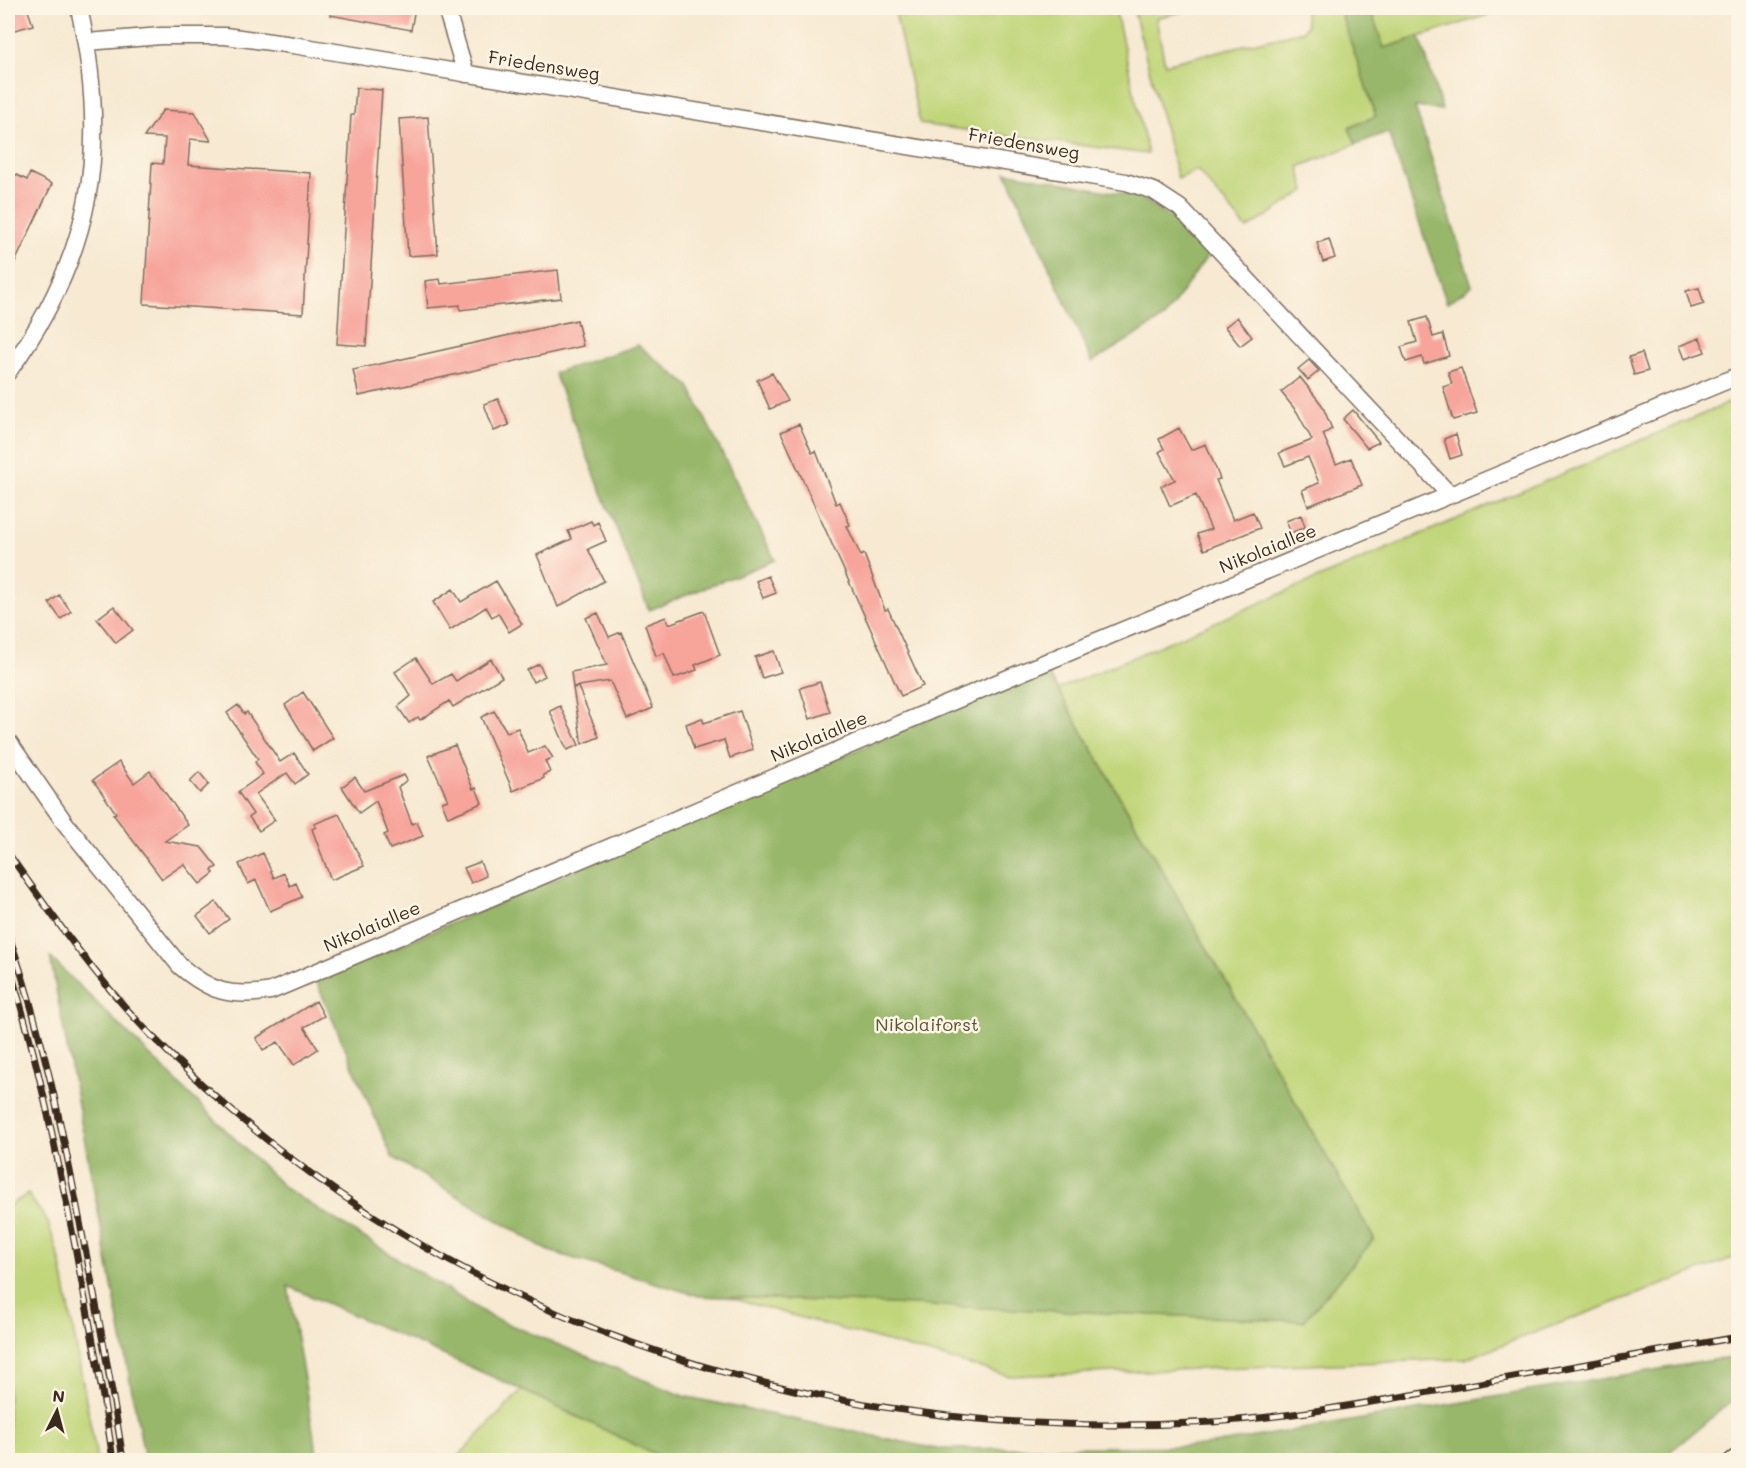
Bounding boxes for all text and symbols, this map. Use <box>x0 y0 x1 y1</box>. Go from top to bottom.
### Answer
street label: Friedensweg <box>487 44 602 86</box>
street label: Friedensweg <box>967 121 1082 165</box>
street label: Nikolaiallee <box>1215 518 1320 578</box>
street label: Nikolaiallee <box>767 705 871 767</box>
street label: Nikolaiallee <box>320 895 424 957</box>
park label: Nikolaiforst <box>875 1012 979 1036</box>
north arrow <box>27 1381 87 1441</box>
text: N <box>51 1385 66 1407</box>

